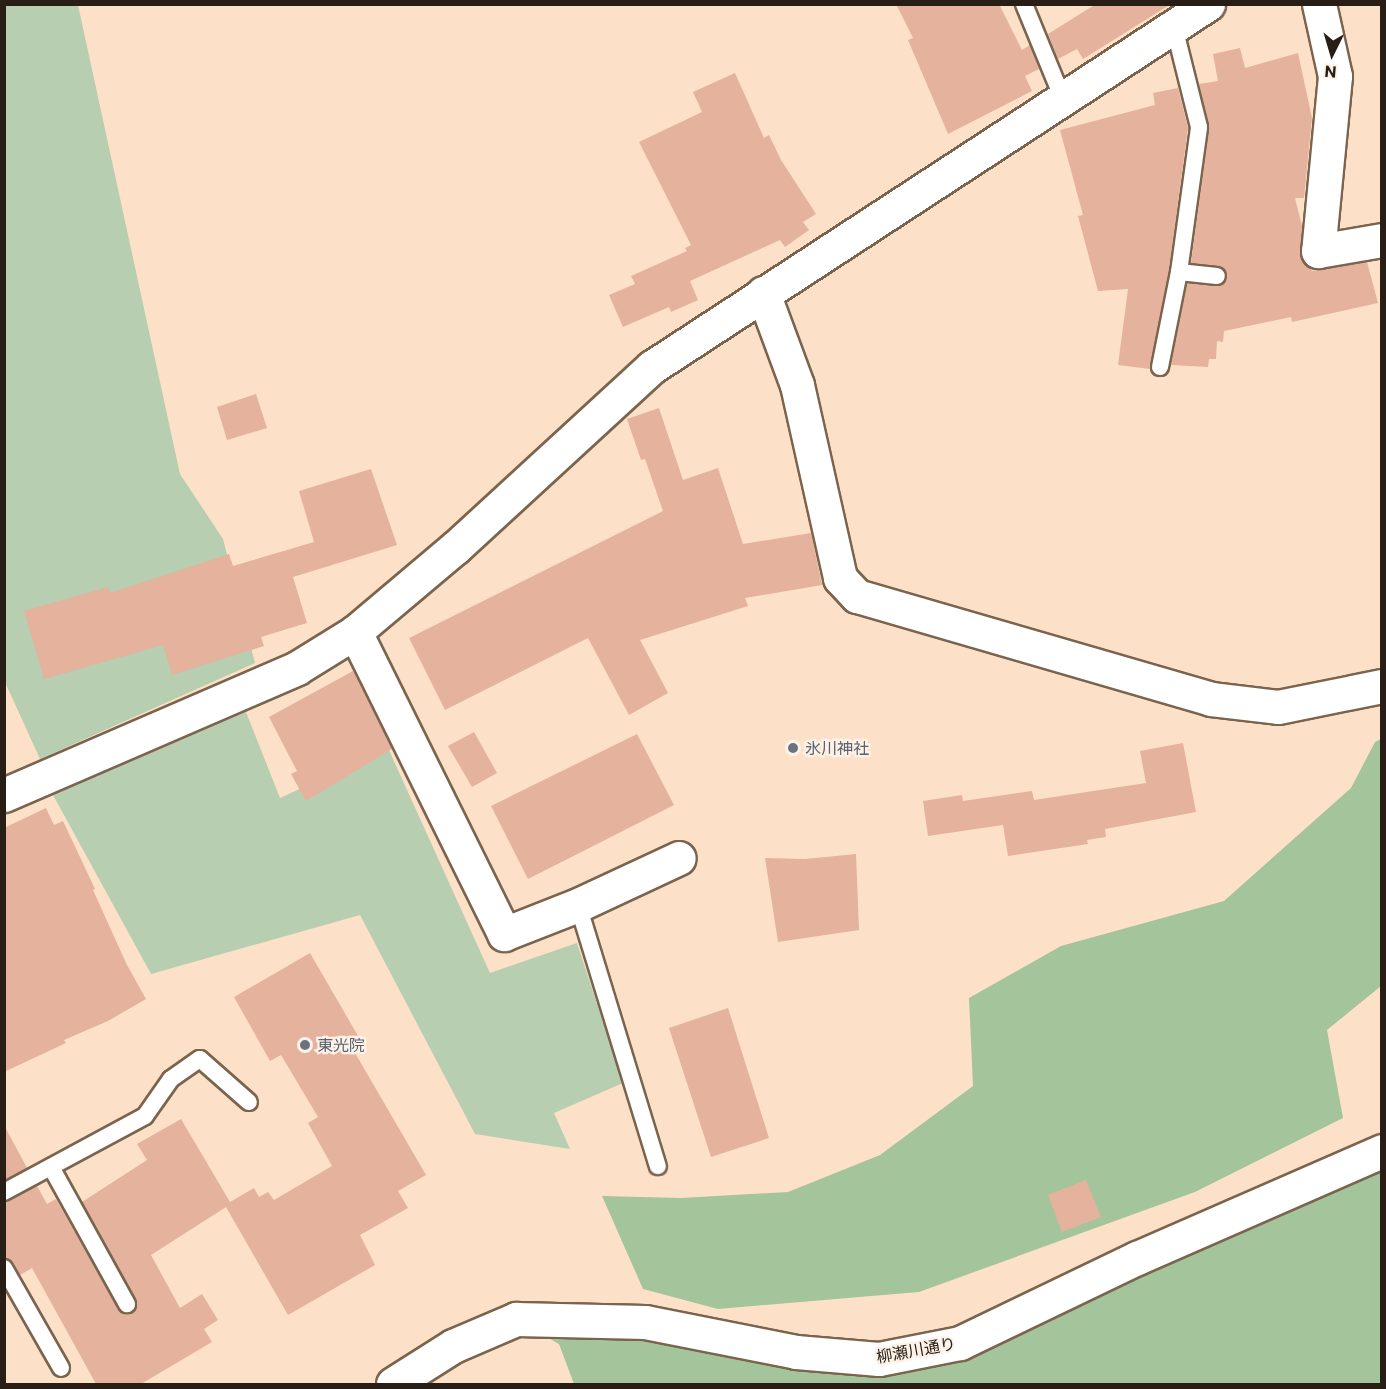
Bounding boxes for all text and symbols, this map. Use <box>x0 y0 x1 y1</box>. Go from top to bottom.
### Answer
north arrow <box>1302 24 1362 84</box>
text: N <box>1324 62 1337 82</box>
place label: 氷川神社 <box>805 738 869 758</box>
marker: 氷川神社 <box>786 741 800 755</box>
place label: 東光院 <box>317 1035 365 1055</box>
marker: 東光院 <box>298 1038 312 1052</box>
street label: 柳瀬川通り <box>875 1334 957 1366</box>

